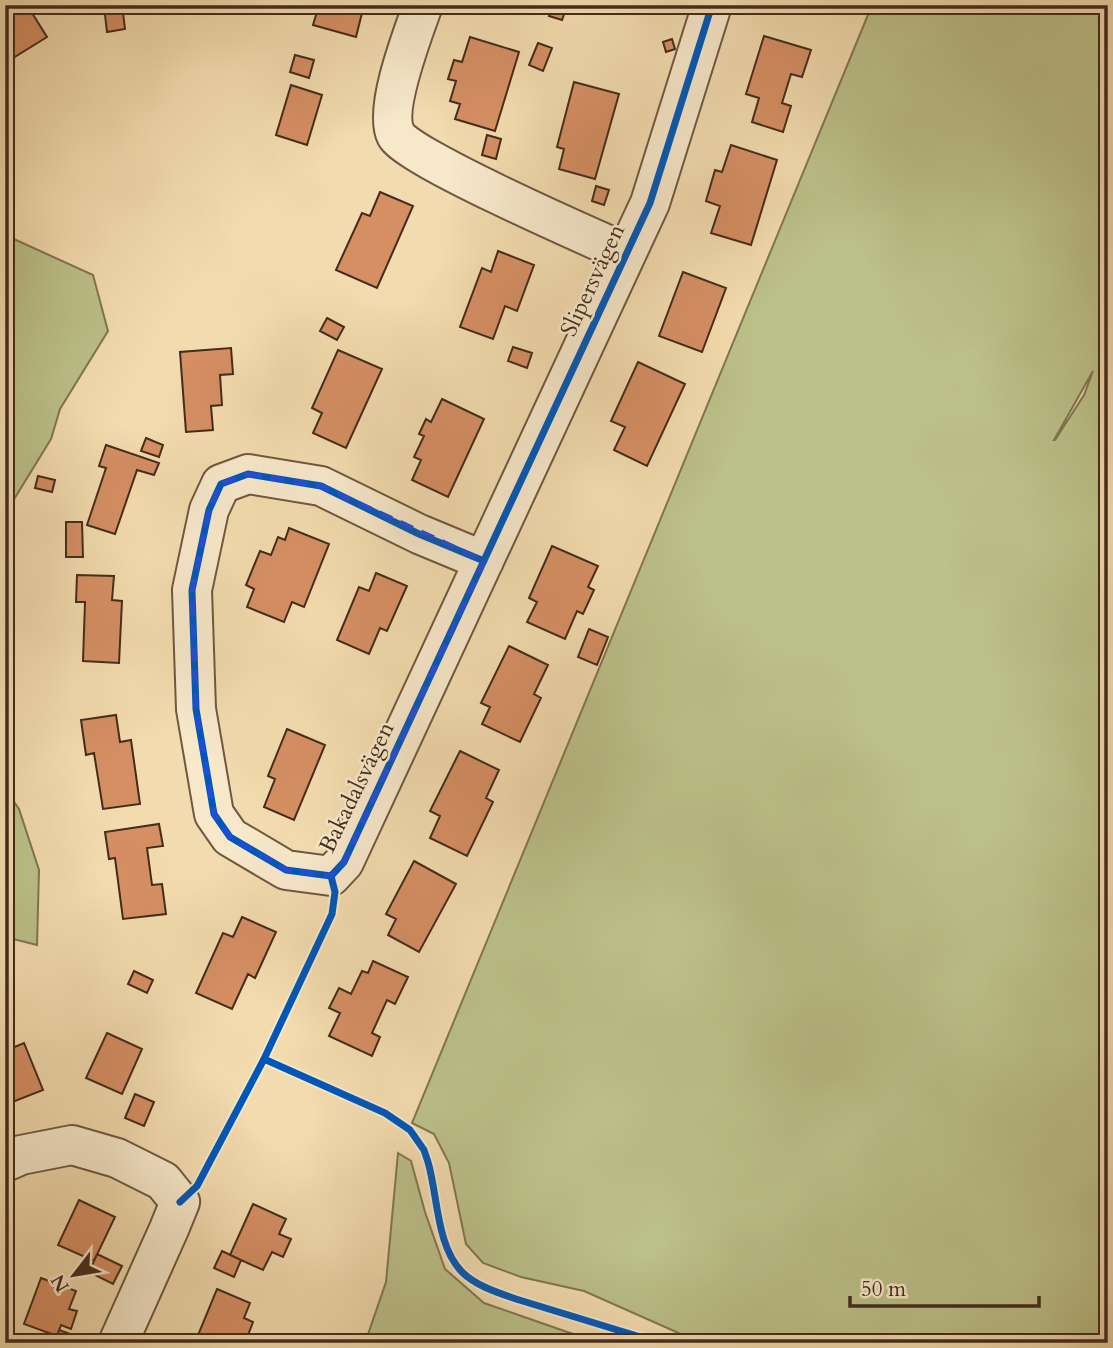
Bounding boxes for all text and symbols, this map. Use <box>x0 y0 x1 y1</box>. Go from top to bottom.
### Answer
street label: Slipersvägen <box>553 219 632 342</box>
street label: Bakadalsvägen <box>311 717 401 858</box>
north arrow <box>38 1240 108 1310</box>
scale bar <box>850 1264 1040 1308</box>
text: N <box>45 1269 76 1297</box>
text: 50 m <box>861 1275 906 1304</box>

